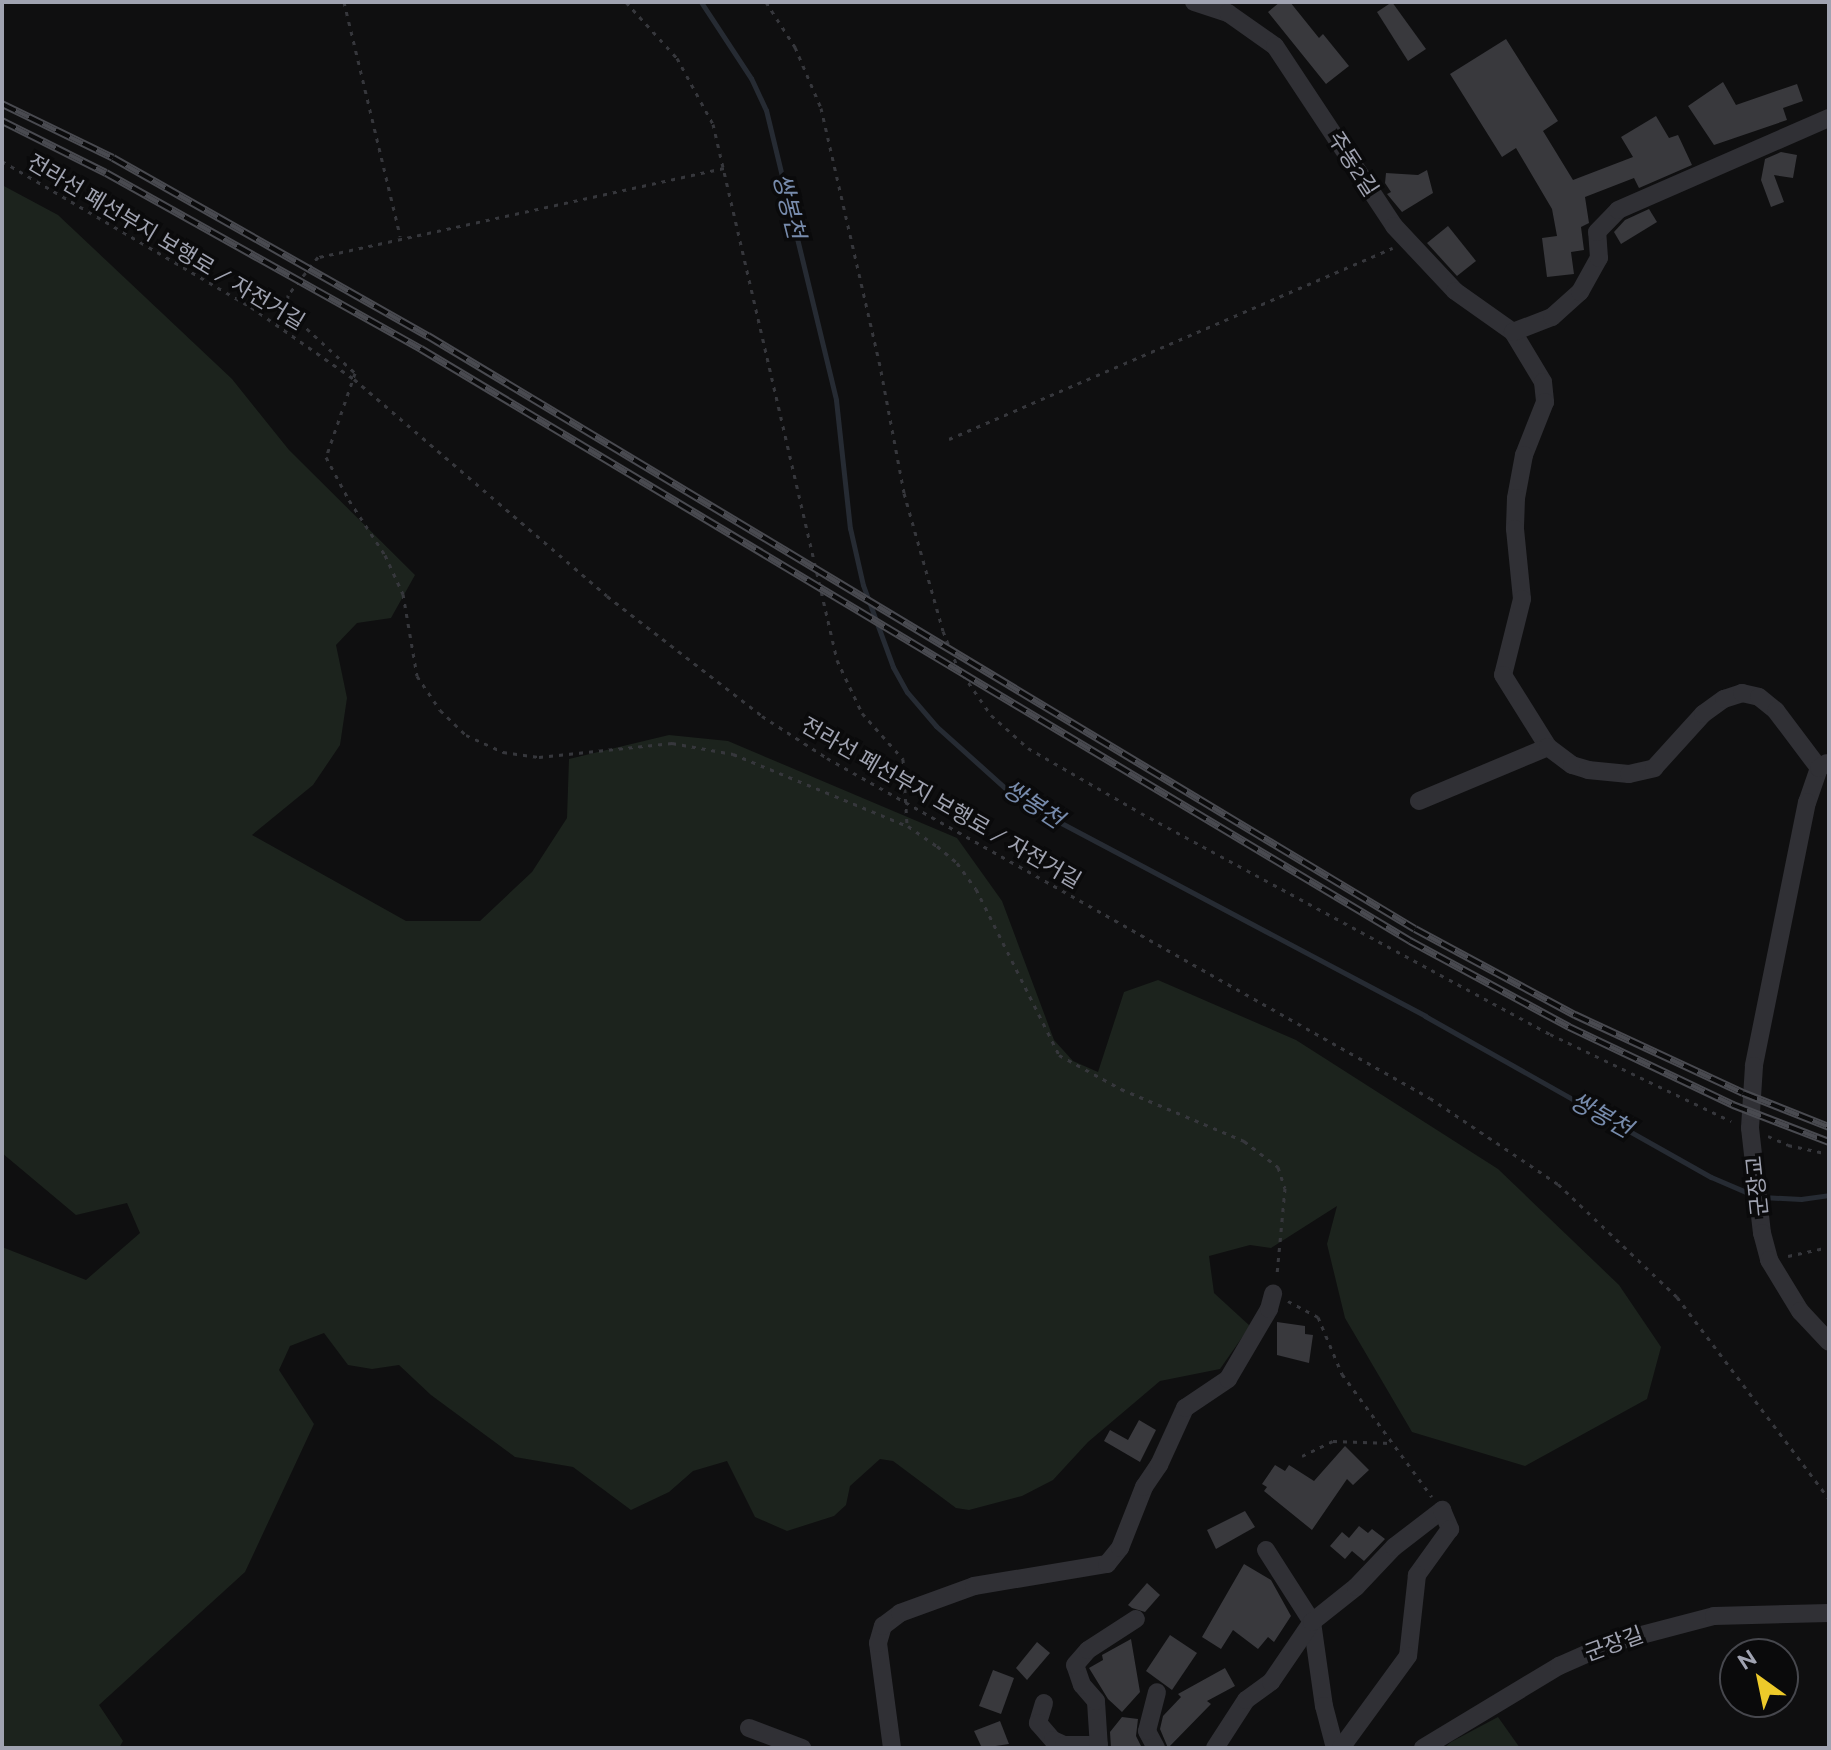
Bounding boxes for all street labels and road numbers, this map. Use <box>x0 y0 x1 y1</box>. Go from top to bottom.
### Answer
street label: 주동2길 <box>1322 127 1384 201</box>
street label: 전라선 폐선부지 보행로 / 자전거길 <box>22 149 310 335</box>
street label: 전라선 폐선부지 보행로 / 자전거길 <box>796 712 1086 894</box>
street label: 군장교 <box>1741 1154 1773 1218</box>
street label: 군장길 <box>1581 1621 1647 1667</box>

